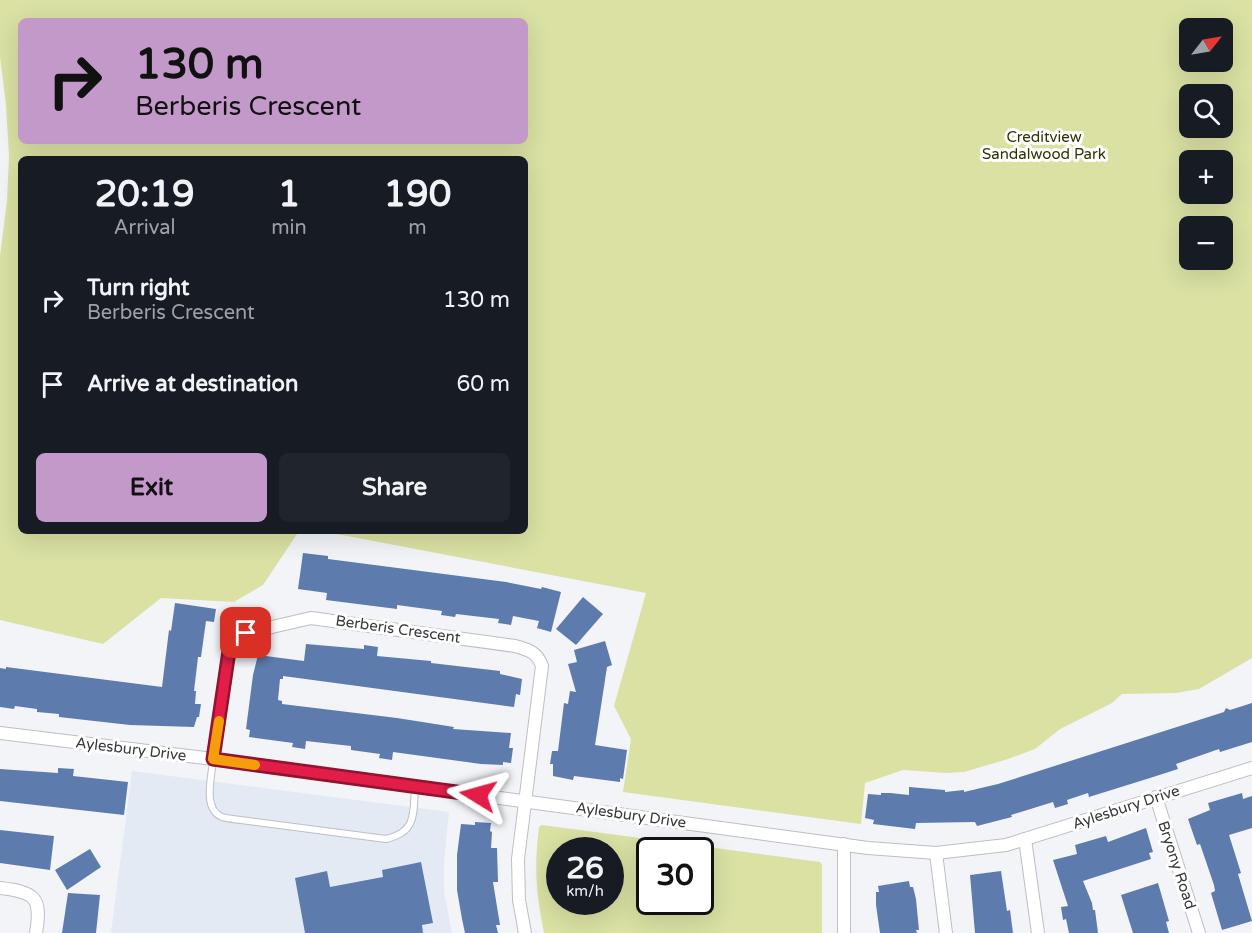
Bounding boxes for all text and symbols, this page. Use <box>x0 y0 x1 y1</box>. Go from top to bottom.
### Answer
north arrow <box>1179 18 1233 72</box>
map controls <box>1179 18 1233 270</box>
text: 130 m <box>135 39 264 90</box>
icon: right <box>36 42 114 120</box>
button: search <box>1179 84 1233 138</box>
text: Berberis Crescent <box>135 90 361 123</box>
park label: Creditview Sandalwood Park <box>982 128 1106 163</box>
button: + <box>1179 150 1233 204</box>
text: 20:19 <box>95 173 195 216</box>
text: 1 <box>278 173 300 216</box>
text: 190 <box>383 173 451 216</box>
text: Arrival <box>114 216 176 240</box>
text: min <box>271 216 307 240</box>
text: m <box>408 216 427 240</box>
button: − <box>1179 216 1233 270</box>
text: Turn right <box>87 275 189 301</box>
icon: right <box>36 284 69 317</box>
text: 130 m <box>443 287 510 313</box>
text: Berberis Crescent <box>87 301 255 325</box>
icon: arrive <box>36 368 69 401</box>
text: Arrive at destination <box>87 371 298 397</box>
text: 60 m <box>456 371 510 397</box>
button: Exit <box>36 453 267 522</box>
button: Share <box>279 453 510 522</box>
pin <box>220 607 271 658</box>
street label: Berberis Crescent <box>334 611 462 647</box>
icon: arrive <box>229 616 262 649</box>
street label: Aylesbury Drive <box>75 733 187 765</box>
position arrow <box>446 763 510 827</box>
street label: Aylesbury Drive <box>1070 781 1182 833</box>
street label: Aylesbury Drive <box>575 798 687 832</box>
street label: Bryony Road <box>1154 819 1200 911</box>
speed limit sign: 30 <box>636 837 714 915</box>
text: 26 <box>566 850 604 887</box>
text: km/h <box>566 882 604 900</box>

